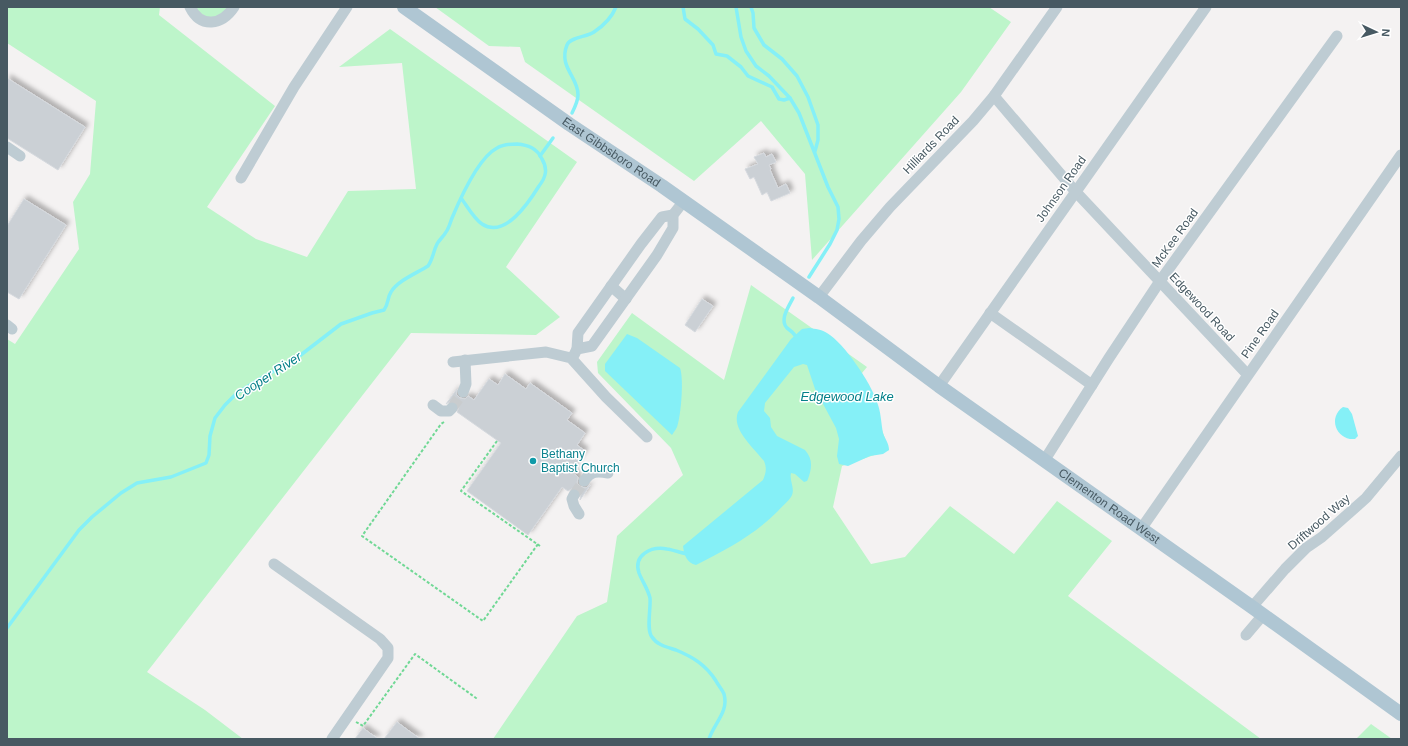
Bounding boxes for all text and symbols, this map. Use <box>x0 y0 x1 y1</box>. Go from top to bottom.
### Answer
north arrow <box>1356 12 1396 52</box>
text: N <box>1380 28 1392 37</box>
street label: Hilliards Road <box>900 113 962 177</box>
street label: East Gibbsboro Road <box>559 114 663 190</box>
street label: Johnson Road <box>1033 153 1089 225</box>
street label: McKee Road <box>1149 206 1201 270</box>
street label: Edgewood Road <box>1167 270 1237 344</box>
street label: Pine Road <box>1238 307 1282 361</box>
water label: Cooper River <box>232 348 305 403</box>
water label: Edgewood Lake <box>800 389 894 404</box>
place label: Bethany Baptist Church <box>541 447 620 475</box>
marker: Bethany Baptist Church <box>528 456 538 466</box>
street label: Clementon Road West <box>1056 466 1163 547</box>
street label: Driftwood Way <box>1285 491 1353 553</box>

